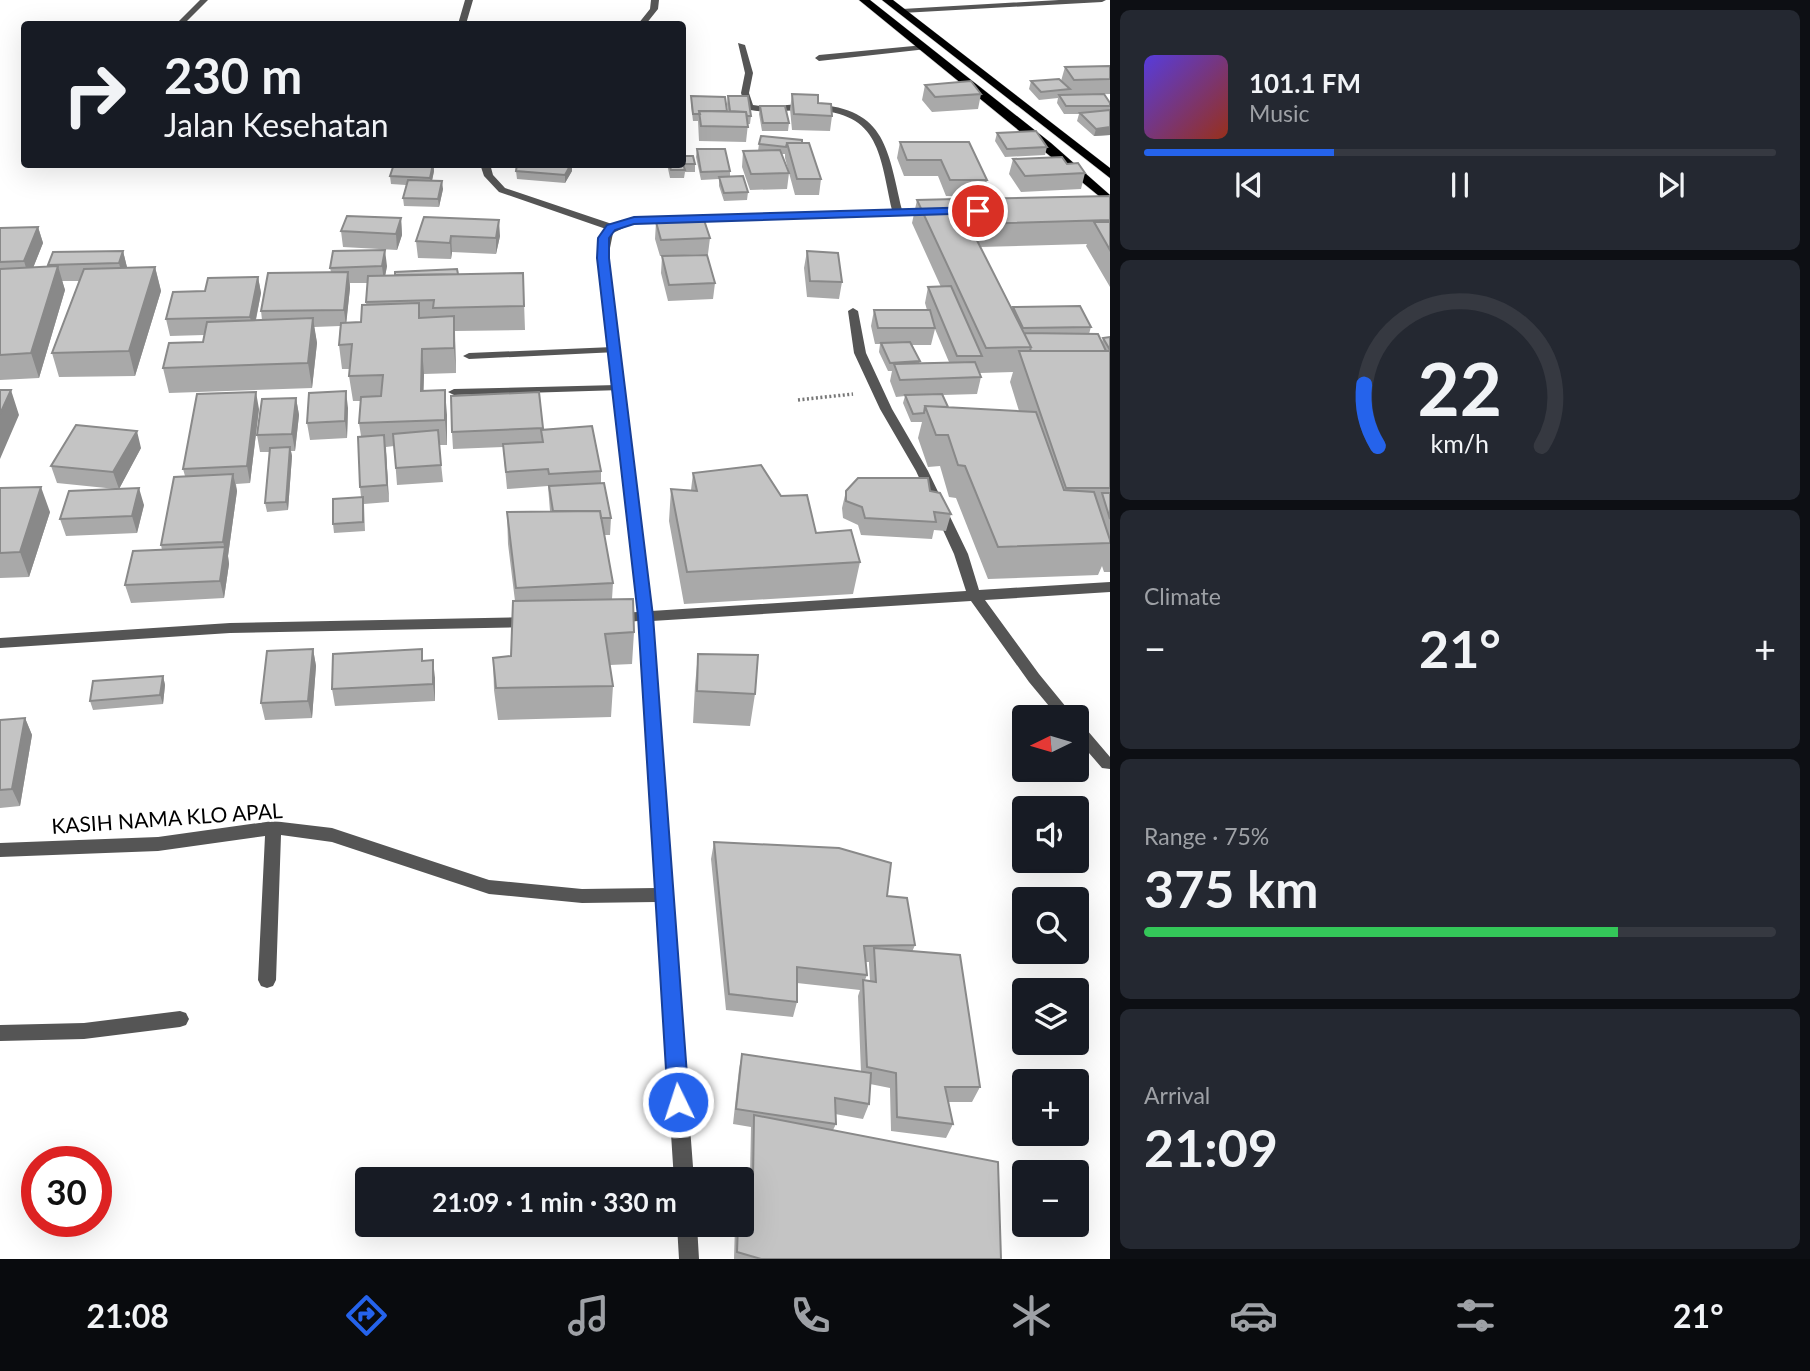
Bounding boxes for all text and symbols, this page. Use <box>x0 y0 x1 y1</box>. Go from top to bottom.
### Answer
text: 230 m <box>164 46 302 104</box>
icon: right <box>49 49 140 140</box>
text: 101.1 FM <box>1249 67 1361 99</box>
text: Music <box>1249 99 1309 127</box>
text: Jalan Kesehatan <box>164 105 389 144</box>
icon: previous <box>1230 166 1268 204</box>
icon: pause <box>1441 166 1479 204</box>
icon: next <box>1652 166 1690 204</box>
pin <box>948 181 1008 241</box>
icon: arrive <box>959 192 997 230</box>
text: 22 <box>1418 344 1502 432</box>
text: km/h <box>1431 427 1489 457</box>
text: Climate <box>1144 582 1221 610</box>
text: 21° <box>1419 617 1501 679</box>
text: − <box>1144 625 1166 671</box>
text: + <box>1754 625 1776 671</box>
north arrow <box>1012 705 1088 782</box>
map controls <box>1012 705 1089 1237</box>
button: sound <box>1012 796 1089 873</box>
street label: KASIH NAMA KLO APAL <box>50 797 284 838</box>
text: Range · 75% <box>1144 822 1269 850</box>
text: 375 km <box>1144 857 1318 919</box>
button: search <box>1012 887 1089 964</box>
button: layers <box>1012 978 1089 1055</box>
position arrow <box>641 1065 715 1139</box>
button: + <box>1012 1069 1089 1146</box>
text: Arrival <box>1144 1081 1210 1109</box>
text: 21:09 <box>1144 1116 1278 1178</box>
speed limit sign: 30 <box>21 1146 112 1237</box>
button: − <box>1012 1160 1089 1237</box>
text: 21:09 · 1 min · 330 m <box>432 1186 677 1218</box>
icon: directions <box>342 1291 391 1340</box>
icon: music <box>564 1291 613 1340</box>
icon: phone <box>786 1291 835 1340</box>
icon: climate <box>1007 1291 1056 1340</box>
icon: car <box>1229 1291 1278 1340</box>
icon: filters <box>1451 1291 1500 1340</box>
text: 21:08 <box>86 1296 169 1335</box>
text: 21° <box>1673 1296 1723 1335</box>

